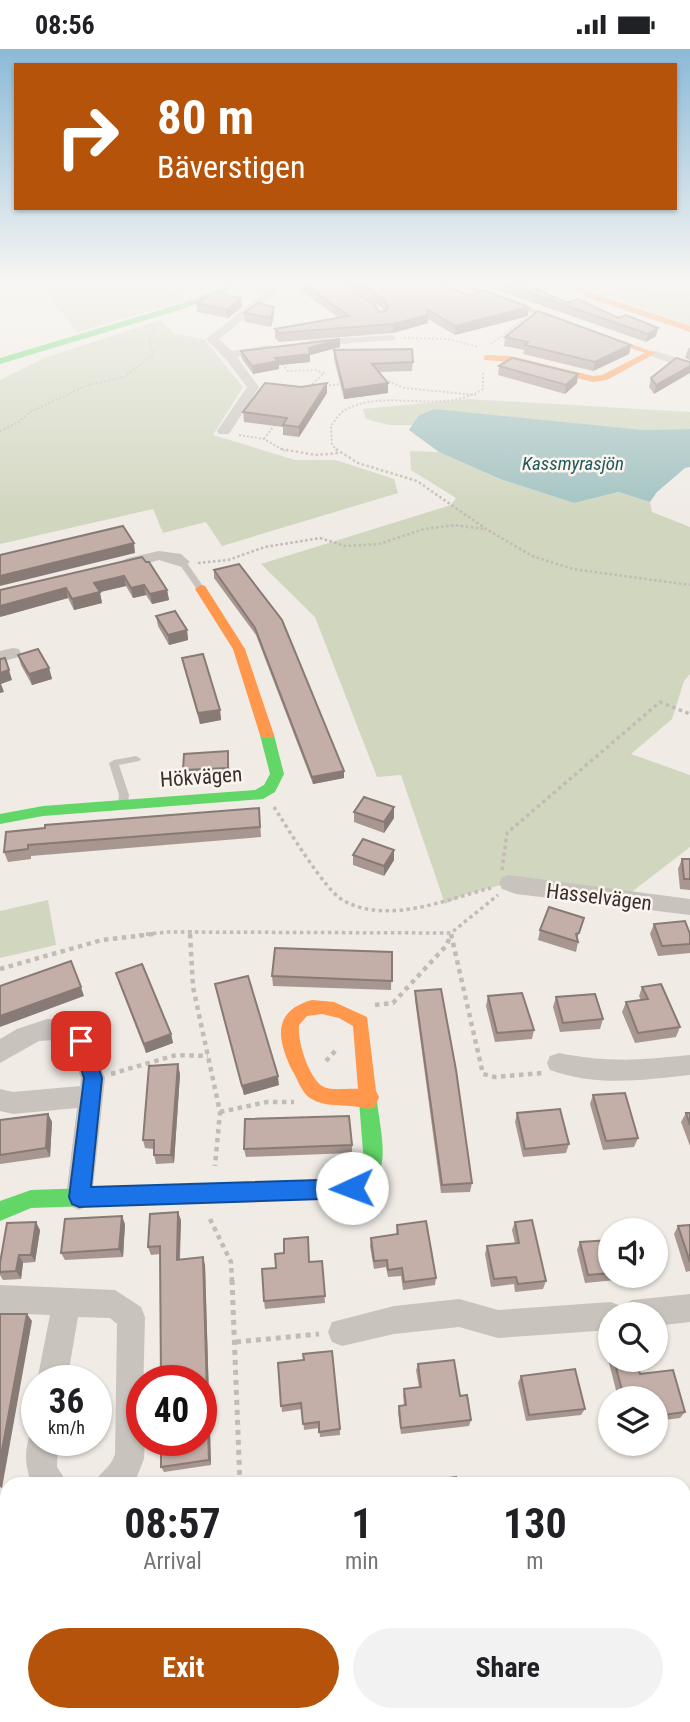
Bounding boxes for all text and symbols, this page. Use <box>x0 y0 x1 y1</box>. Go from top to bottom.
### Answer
text: 08:56 <box>35 10 95 40</box>
text: 80 m <box>157 89 254 146</box>
icon: right <box>42 91 133 182</box>
text: Bäverstigen <box>157 148 305 186</box>
water label: Kassmyrasjön <box>522 452 624 475</box>
street label: Hökvägen <box>159 762 243 792</box>
street label: Hasselvägen <box>545 879 653 915</box>
pin <box>51 1011 111 1071</box>
icon: arrive <box>62 1022 100 1060</box>
position arrow <box>315 1151 389 1225</box>
map controls <box>598 1218 668 1456</box>
button: sound <box>598 1218 668 1288</box>
button: search <box>598 1302 668 1372</box>
speed limit sign: 40 <box>126 1365 217 1456</box>
text: 36 <box>49 1381 84 1422</box>
button: layers <box>598 1386 668 1456</box>
text: km/h <box>48 1417 85 1438</box>
text: 08:57 <box>124 1499 221 1548</box>
text: 1 <box>351 1499 372 1548</box>
text: 130 <box>503 1499 567 1548</box>
text: Arrival <box>143 1548 202 1575</box>
text: min <box>345 1548 379 1575</box>
text: m <box>526 1548 543 1575</box>
button: Exit <box>28 1628 339 1708</box>
button: Share <box>353 1628 663 1708</box>

